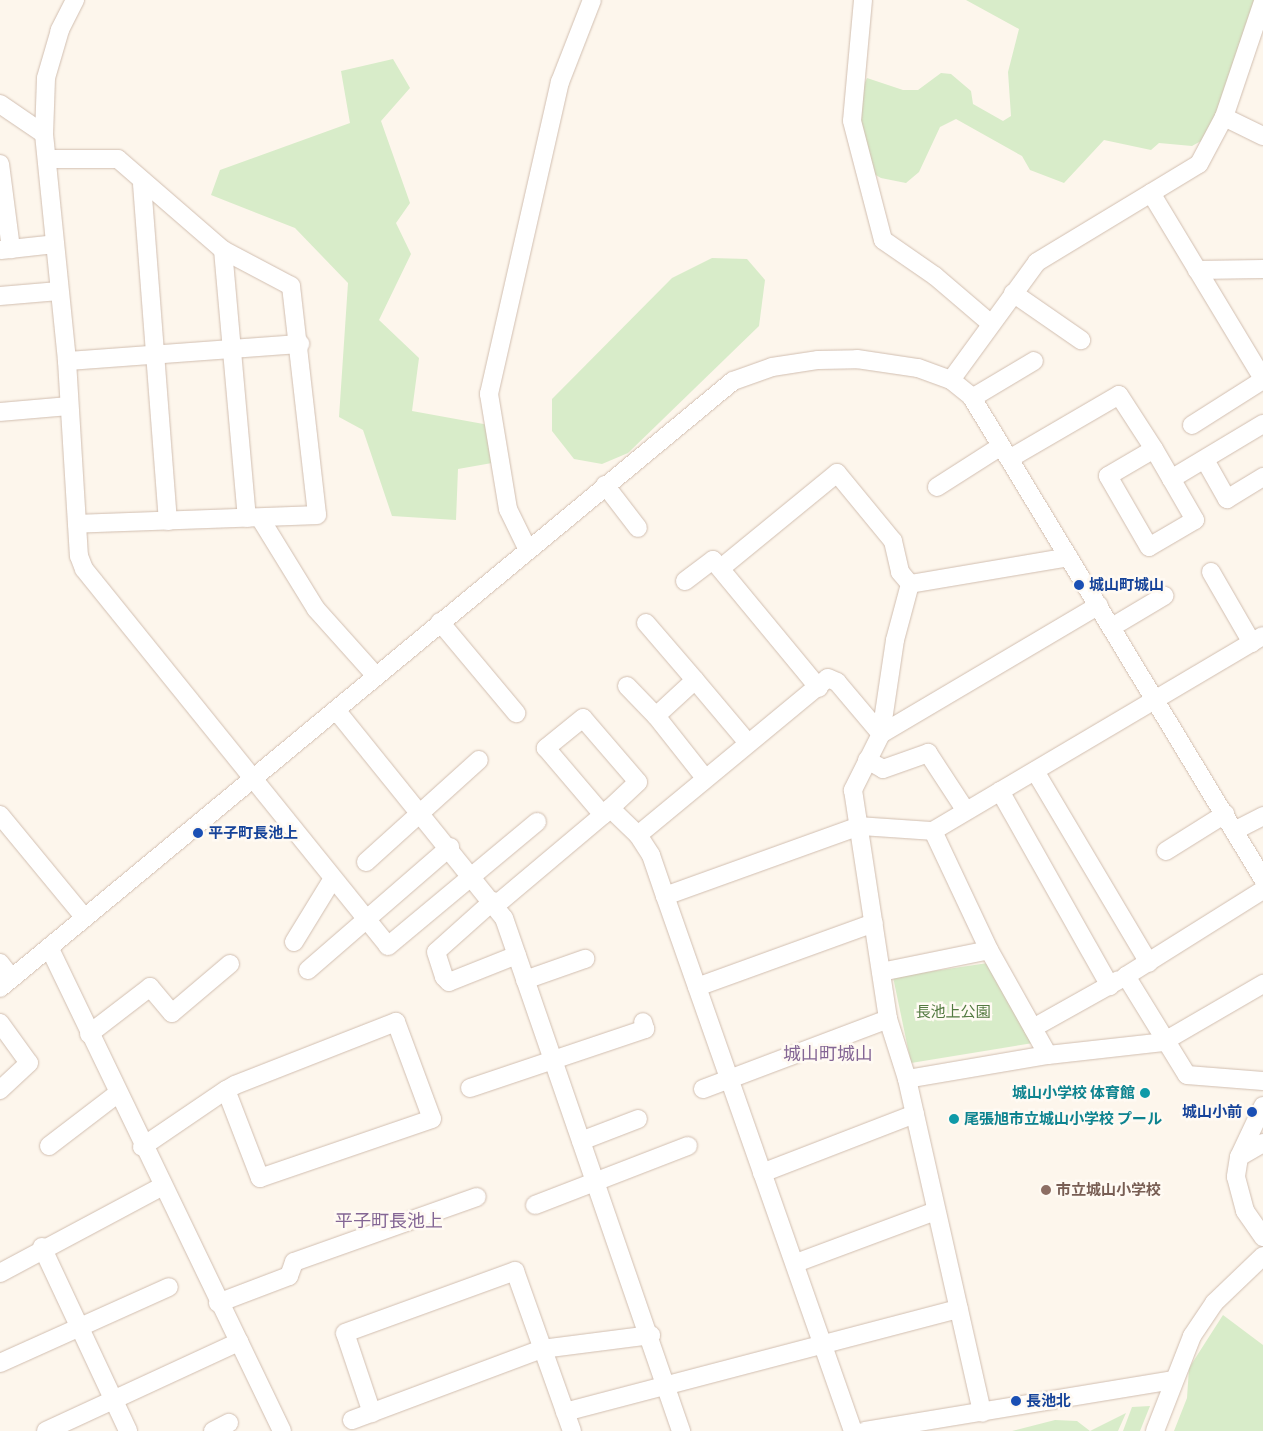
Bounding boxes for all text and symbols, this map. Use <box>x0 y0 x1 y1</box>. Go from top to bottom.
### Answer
place label: 城山町城山 <box>1089 576 1164 594</box>
marker: 城山町城山 <box>1073 579 1085 591</box>
place label: 平子町長池上 <box>208 824 298 842</box>
marker: 平子町長池上 <box>192 827 204 839</box>
park label: 長池上公園 <box>916 1003 990 1021</box>
district label: 城山町城山 <box>783 1042 873 1064</box>
place label: 城山小学校 体育館 <box>1012 1084 1135 1102</box>
marker: 城山小学校 体育館 <box>1139 1087 1151 1099</box>
place label: 城山小前 <box>1182 1103 1242 1121</box>
marker: 城山小前 <box>1246 1106 1258 1118</box>
place label: 尾張旭市立城山小学校 プール <box>964 1110 1162 1128</box>
marker: 尾張旭市立城山小学校 プール <box>948 1113 960 1125</box>
place label: 市立城山小学校 <box>1056 1181 1161 1199</box>
marker: 市立城山小学校 <box>1040 1184 1052 1196</box>
district label: 平子町長池上 <box>335 1209 443 1231</box>
place label: 長池北 <box>1026 1392 1071 1410</box>
marker: 長池北 <box>1010 1395 1022 1407</box>

